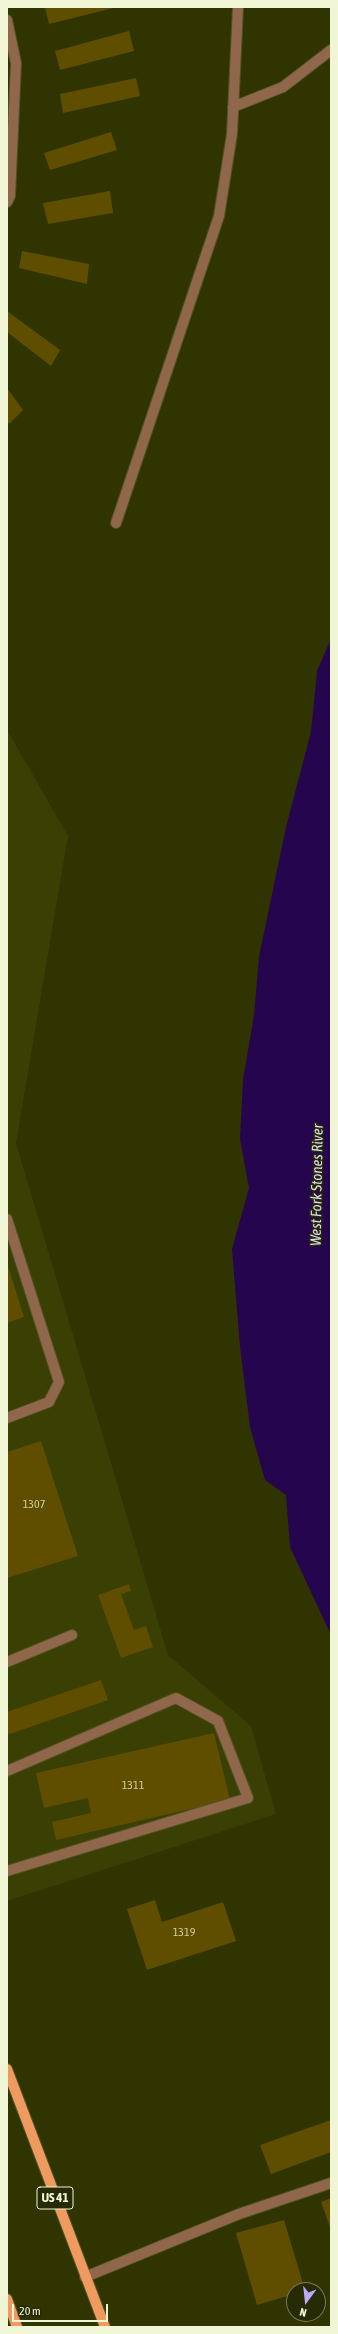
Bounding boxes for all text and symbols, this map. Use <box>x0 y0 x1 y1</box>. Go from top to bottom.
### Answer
water label: West Fork Stones River <box>307 1124 327 1246</box>
house number: 1307 <box>23 1497 45 1511</box>
house number: 1311 <box>122 1778 144 1792</box>
house number: 1319 <box>173 1925 195 1939</box>
road number: US 41 <box>37 2187 73 2209</box>
north arrow <box>286 2282 326 2322</box>
scale bar <box>14 2296 110 2322</box>
text: 20 m <box>19 2304 41 2318</box>
text: N <box>298 2306 308 2319</box>

